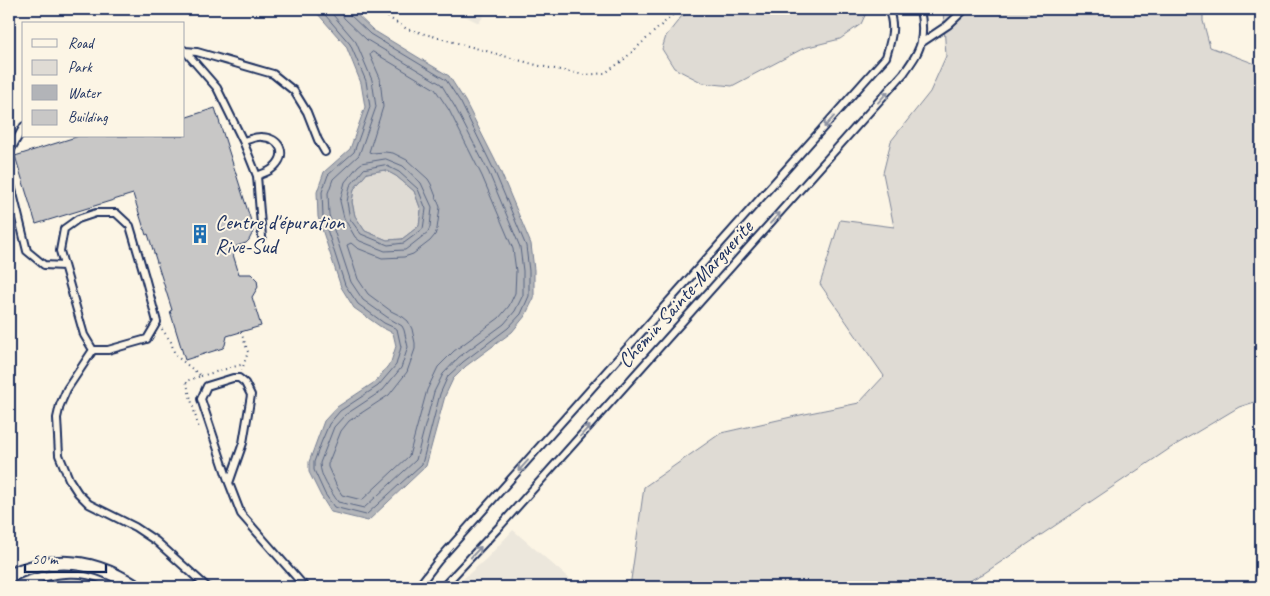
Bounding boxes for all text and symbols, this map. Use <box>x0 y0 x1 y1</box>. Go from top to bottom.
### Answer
legend <box>22 22 185 138</box>
text: Road <box>68 34 95 53</box>
text: Park <box>68 58 93 77</box>
text: Water <box>68 84 102 103</box>
one-way arrow <box>877 91 889 104</box>
text: Building <box>68 108 108 127</box>
one-way arrow <box>823 115 835 128</box>
place label: Centre d'épuration Rive-Sud <box>215 209 345 259</box>
one-way arrow <box>769 212 780 225</box>
street label: Chemin Sainte-Marguerite <box>612 214 759 373</box>
building icon: Centre d'épuration Rive-Sud <box>189 223 211 245</box>
one-way arrow <box>579 424 590 437</box>
one-way arrow <box>518 459 529 472</box>
scale bar <box>25 541 106 573</box>
one-way arrow <box>470 545 482 558</box>
text: 50 m <box>32 550 59 569</box>

